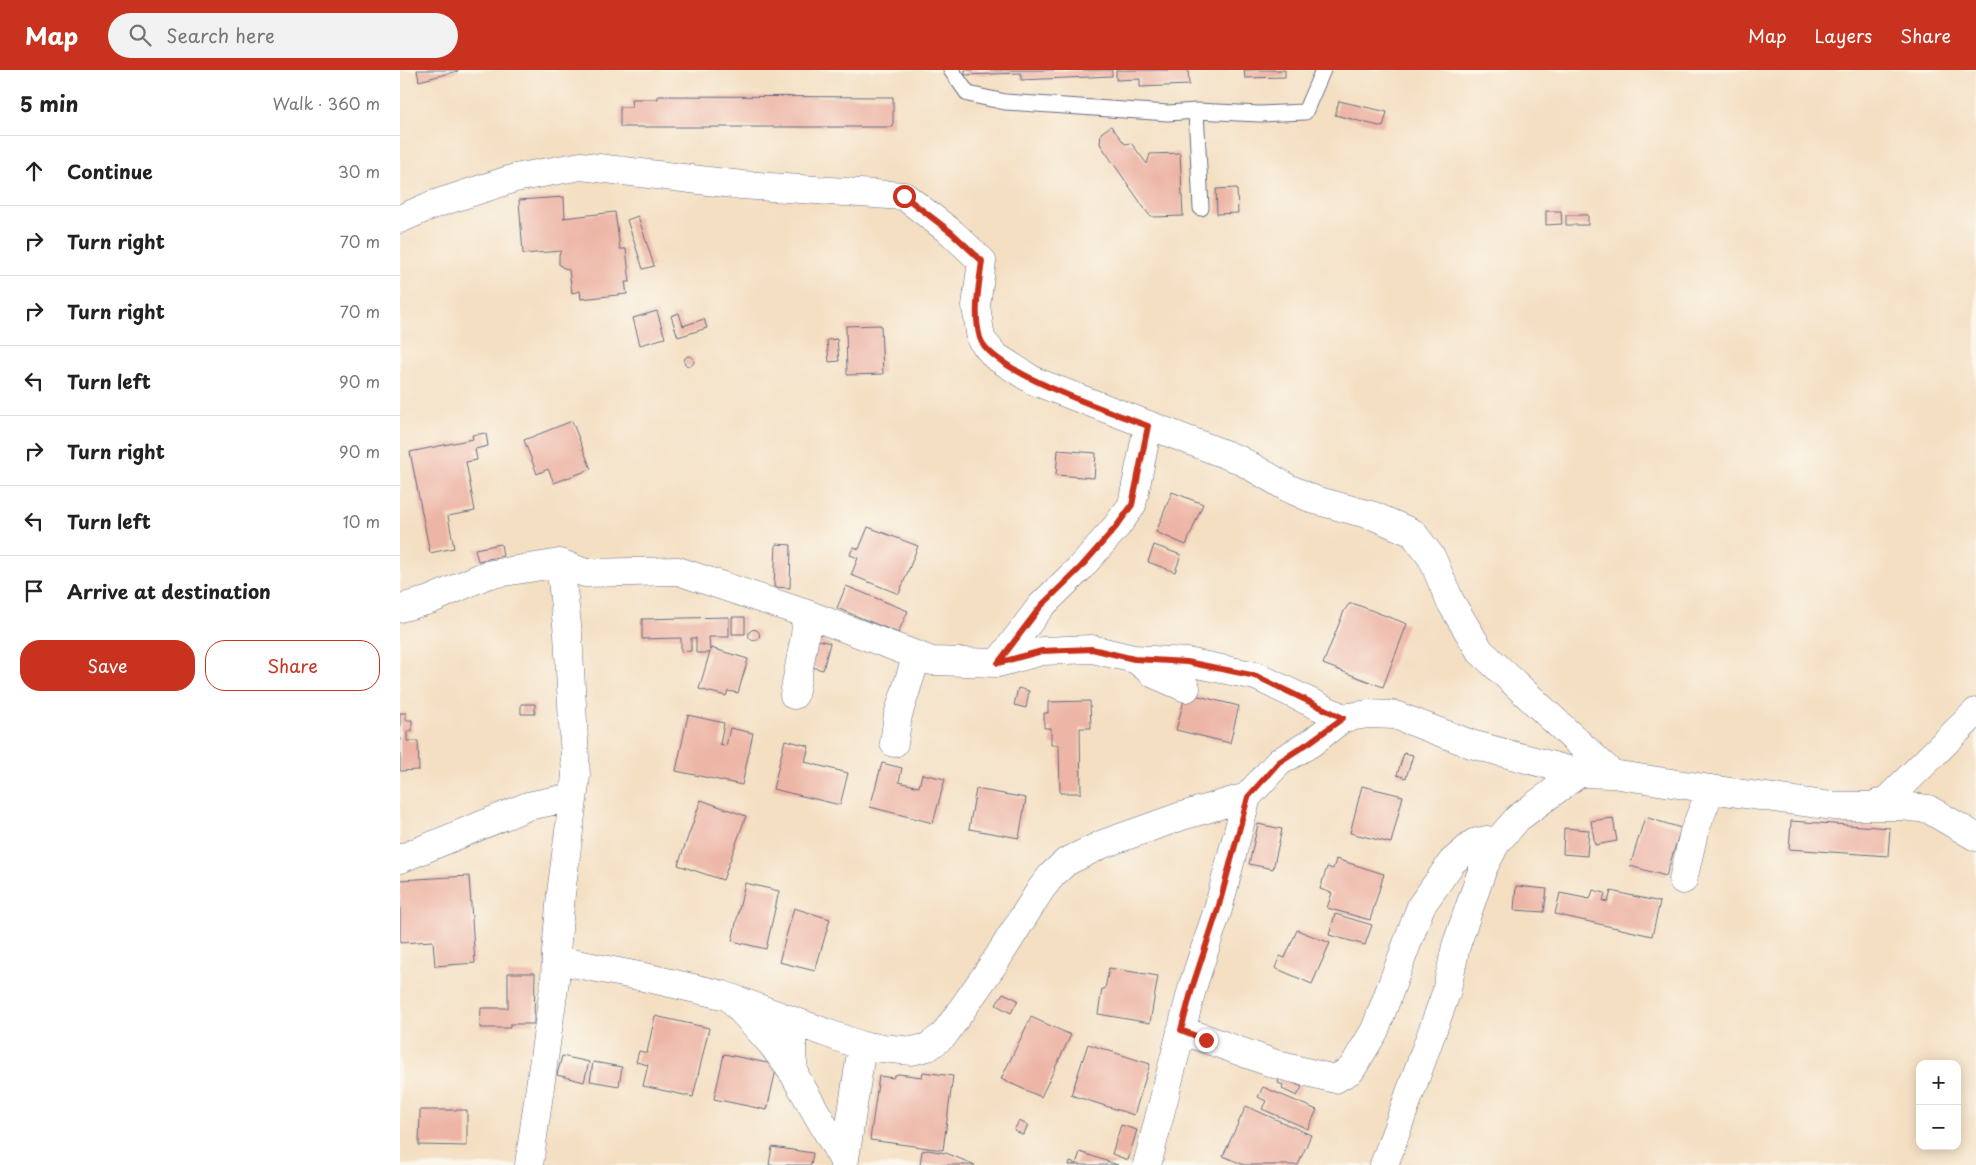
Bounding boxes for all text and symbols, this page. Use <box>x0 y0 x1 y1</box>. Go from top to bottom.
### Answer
search box <box>108 13 458 58</box>
text: Map <box>25 17 78 53</box>
icon: search <box>126 21 154 49</box>
text: Search here <box>166 21 275 49</box>
text: Map <box>1748 22 1787 49</box>
text: Layers <box>1815 22 1872 49</box>
text: Share <box>1900 22 1951 49</box>
text: 5 min <box>20 87 78 119</box>
text: Walk · 360 m <box>273 91 380 115</box>
icon: ahead <box>20 157 48 185</box>
text: Continue <box>67 157 153 185</box>
text: 30 m <box>338 159 380 183</box>
route start <box>893 185 916 208</box>
icon: right <box>20 227 48 255</box>
text: Turn right <box>67 227 165 255</box>
text: 70 m <box>340 229 380 253</box>
icon: right <box>20 297 48 325</box>
text: Turn right <box>67 297 165 325</box>
text: 70 m <box>340 299 380 323</box>
icon: left <box>20 367 48 395</box>
text: Turn left <box>67 367 151 395</box>
text: 90 m <box>339 369 380 393</box>
icon: right <box>20 437 48 465</box>
text: Turn right <box>67 437 165 465</box>
text: 90 m <box>339 439 380 463</box>
icon: left <box>20 507 48 535</box>
text: Turn left <box>67 507 151 535</box>
text: 10 m <box>343 509 380 533</box>
icon: arrive <box>20 577 48 605</box>
text: Arrive at destination <box>67 577 271 605</box>
button: Save <box>20 640 195 691</box>
button: Share <box>205 640 380 691</box>
route end <box>1195 1029 1218 1052</box>
map controls <box>1916 1060 1961 1150</box>
button: + <box>1916 1060 1961 1105</box>
button: − <box>1916 1105 1961 1150</box>

